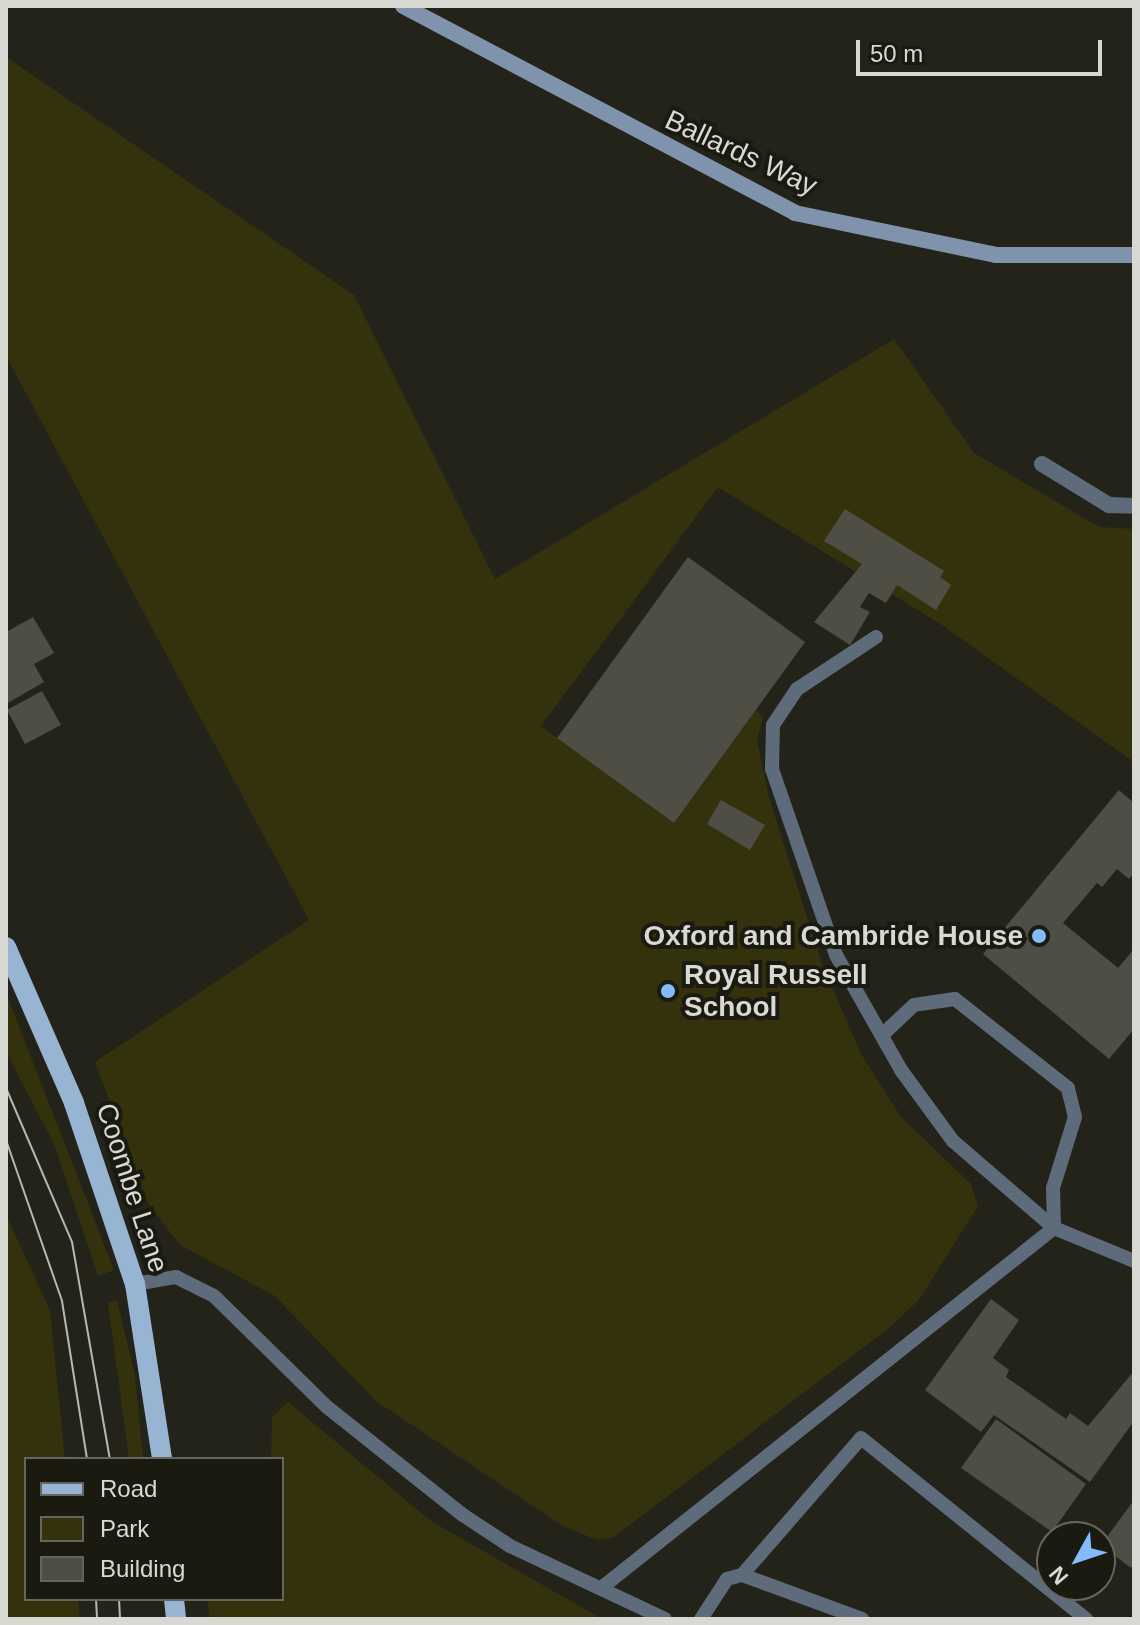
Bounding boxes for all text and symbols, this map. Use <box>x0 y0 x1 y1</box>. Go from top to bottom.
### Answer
scale bar <box>860 24 1106 74</box>
text: 50 m <box>870 40 923 67</box>
street label: Ballards Way <box>660 103 822 203</box>
place label: Oxford and Cambride House <box>643 919 1023 953</box>
marker: Oxford and Cambride House <box>1030 927 1048 945</box>
place label: Royal Russell School <box>684 958 868 1024</box>
marker: Royal Russell School <box>659 982 677 1000</box>
street label: Coombe Lane <box>89 1099 175 1277</box>
legend <box>24 1457 284 1601</box>
text: Road <box>100 1475 157 1502</box>
text: Park <box>100 1515 149 1542</box>
north arrow <box>1036 1521 1116 1601</box>
text: Building <box>100 1555 185 1582</box>
text: N <box>1044 1561 1073 1590</box>

